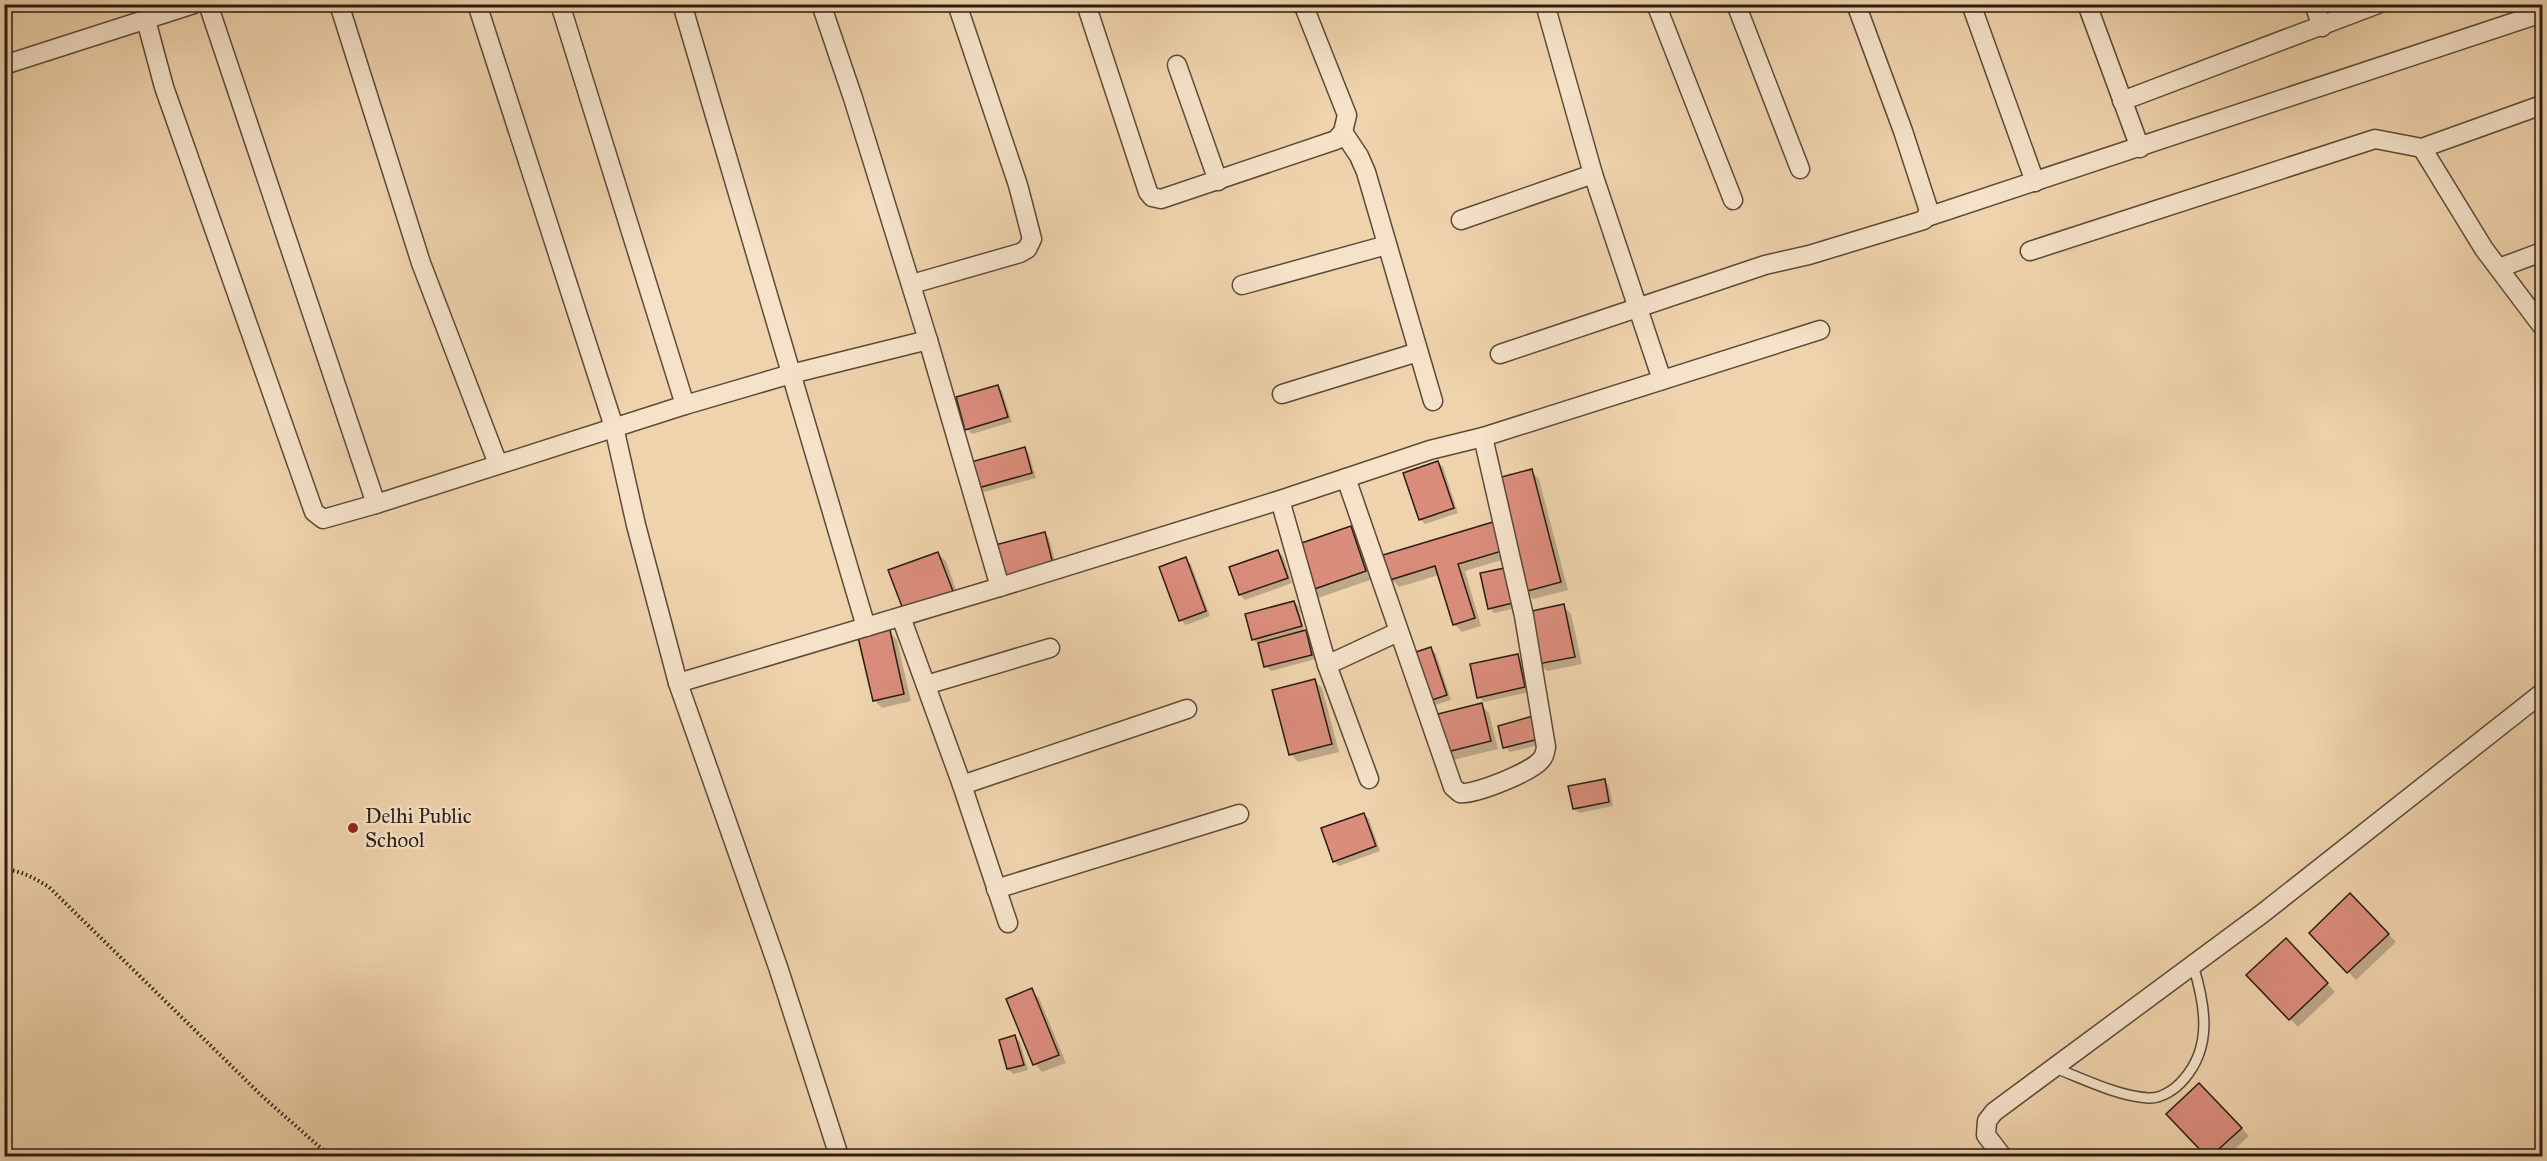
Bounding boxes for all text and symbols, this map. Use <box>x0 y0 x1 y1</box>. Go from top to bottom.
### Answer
place label: Delhi Public School <box>365 803 472 853</box>
marker: Delhi Public School <box>346 821 360 835</box>

